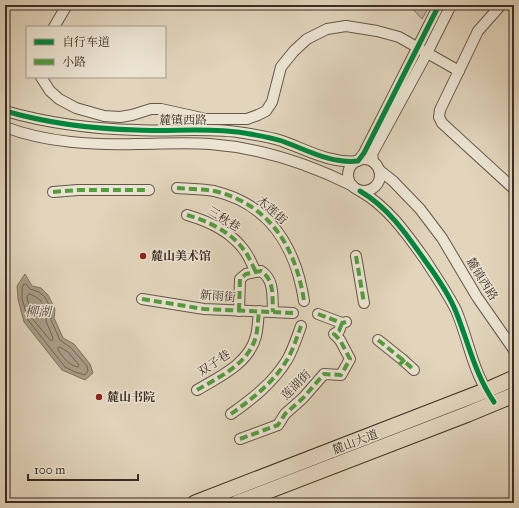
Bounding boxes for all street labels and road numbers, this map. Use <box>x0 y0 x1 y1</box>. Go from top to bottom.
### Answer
street label: 麓镇西路 <box>159 113 207 127</box>
street label: 木莲街 <box>254 193 291 228</box>
street label: 三秋巷 <box>205 204 243 234</box>
street label: 麓镇西路 <box>463 255 501 303</box>
street label: 新雨街 <box>200 288 237 304</box>
street label: 双子巷 <box>195 347 233 379</box>
street label: 莲湖街 <box>278 367 314 403</box>
street label: 麓山大道 <box>330 427 380 457</box>

